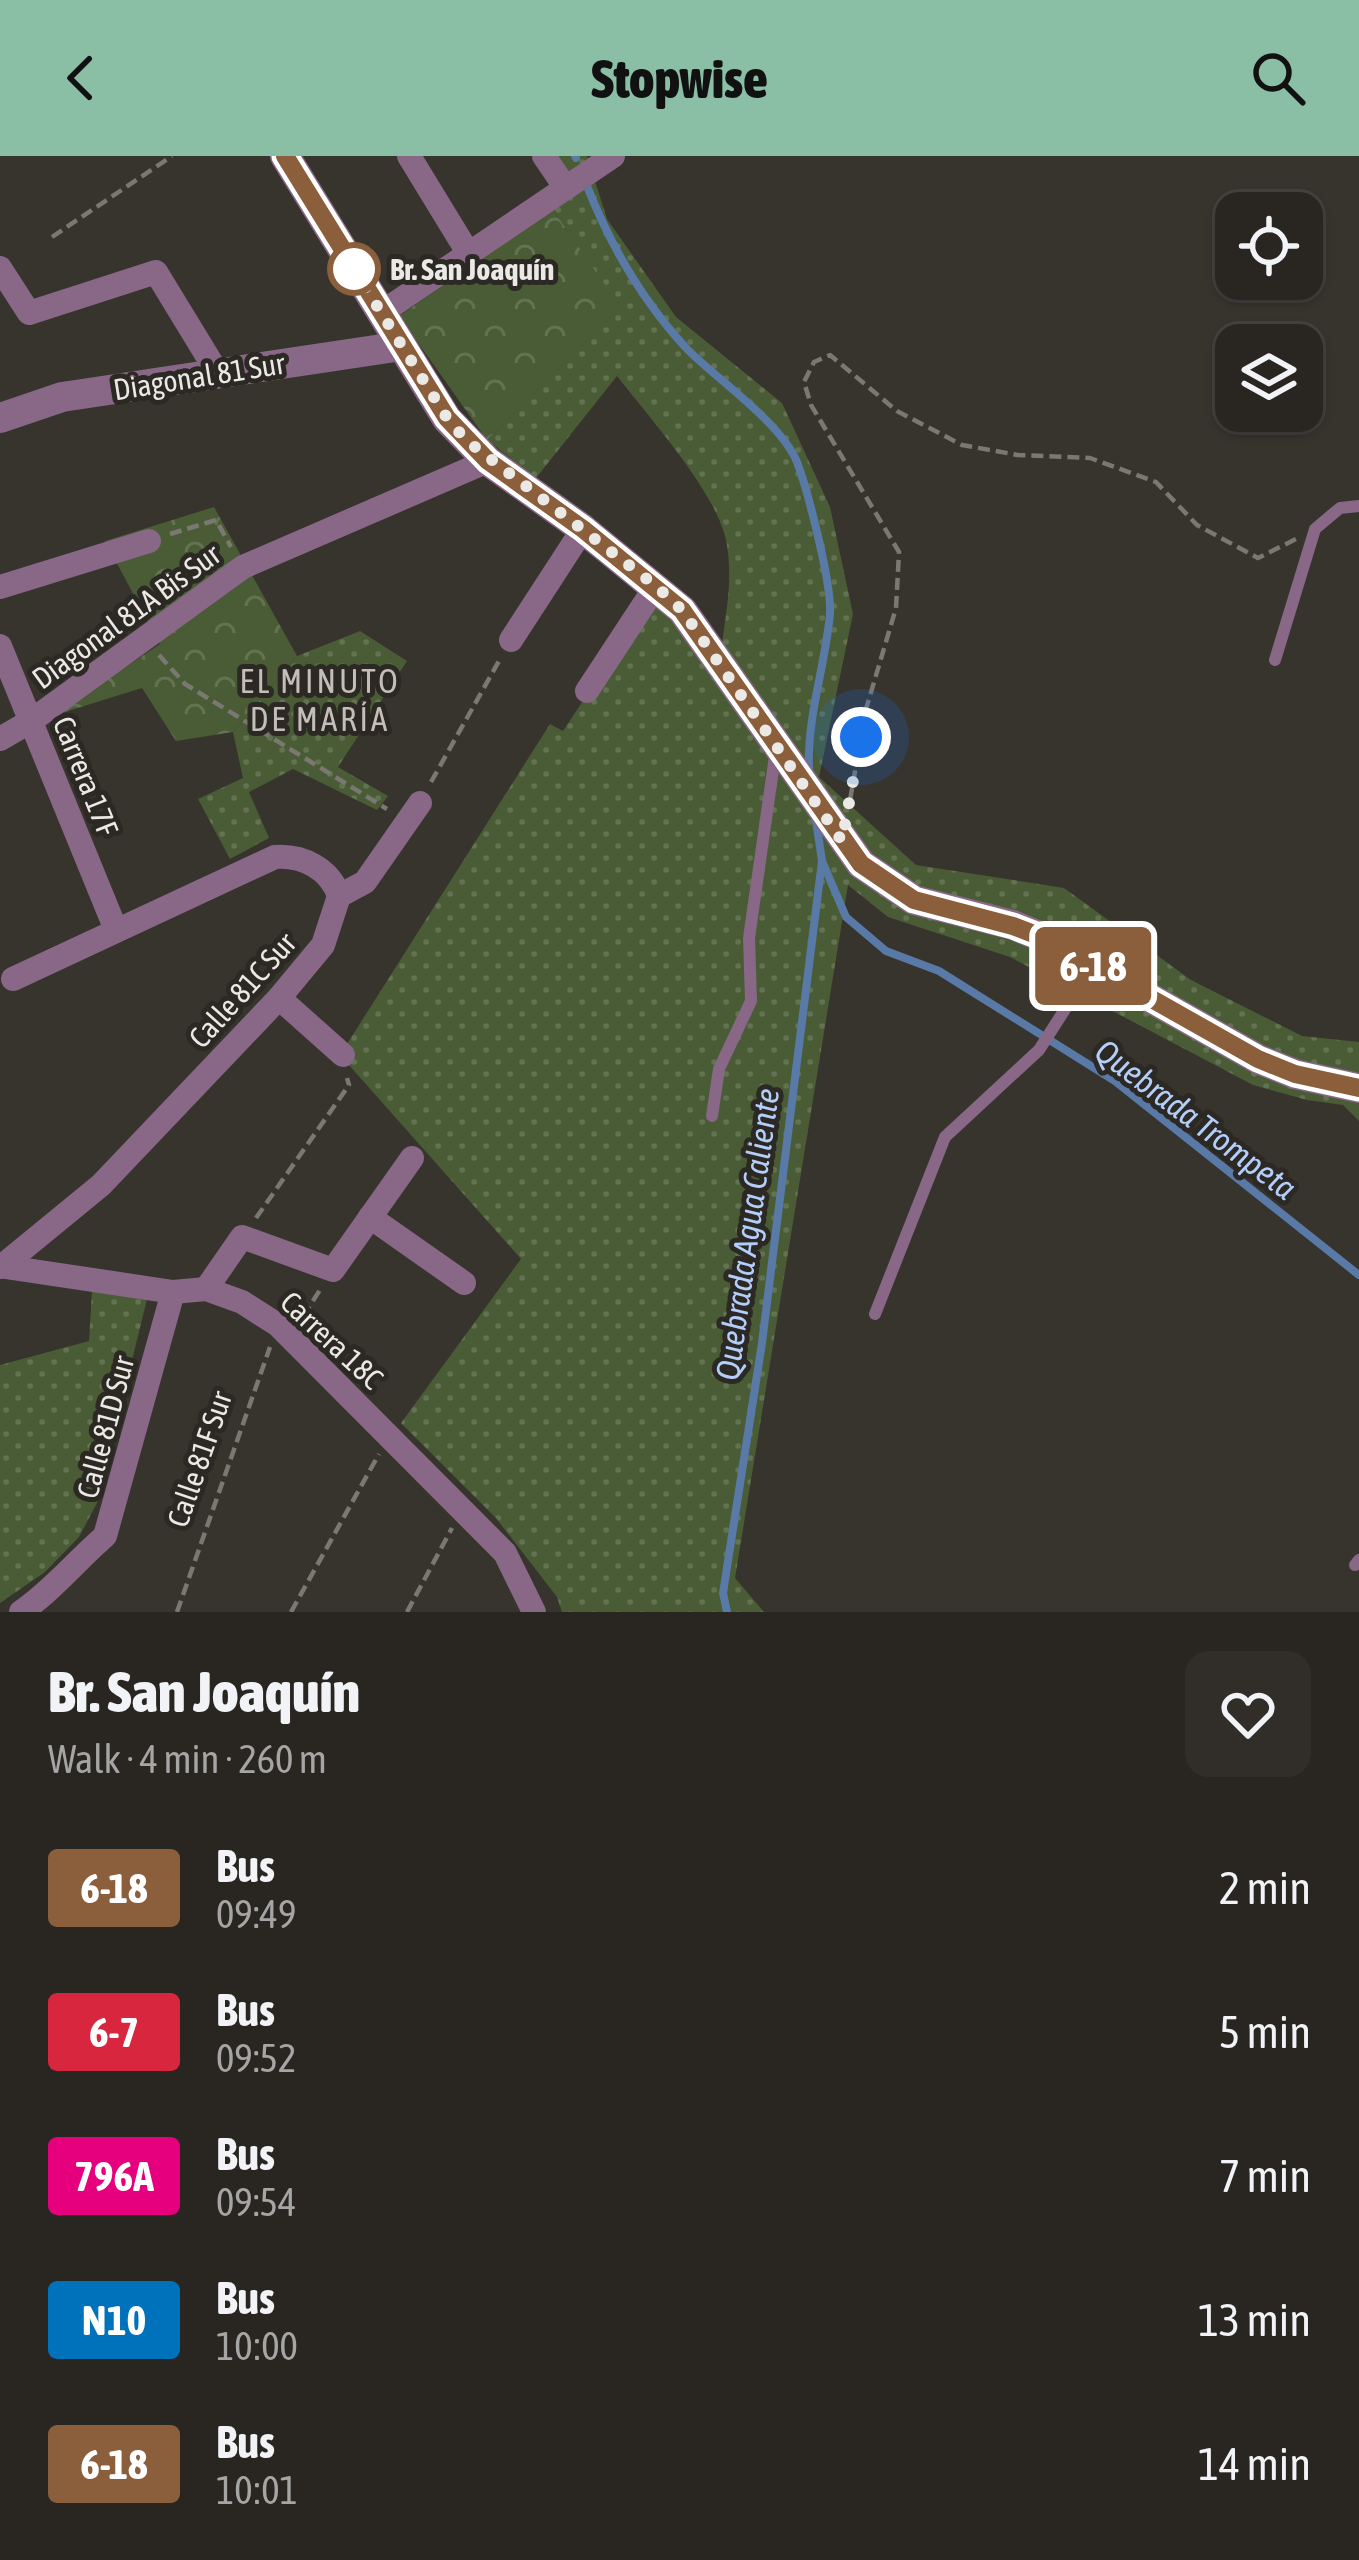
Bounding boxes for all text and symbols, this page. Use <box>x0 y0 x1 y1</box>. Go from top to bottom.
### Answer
icon: back <box>48 45 114 111</box>
icon: search <box>1245 45 1311 111</box>
text: Stopwise <box>591 48 768 109</box>
map controls <box>1215 192 1323 432</box>
button: locate <box>1215 192 1323 300</box>
marker: Br. San Joaquín <box>329 244 379 294</box>
place label: Br. San Joaquín <box>390 252 554 286</box>
button: layers <box>1215 324 1323 432</box>
street label: Diagonal 81 Sur <box>111 346 288 406</box>
street label: Diagonal 81A Bis Sur <box>26 536 227 695</box>
district label: EL MINUTO DE MARÍA <box>240 662 400 738</box>
your location <box>831 707 891 767</box>
street label: Carrera 17F <box>47 712 125 840</box>
street label: Calle 81C Sur <box>182 925 303 1054</box>
line badge: 6-18 <box>1009 927 1177 1005</box>
text: 6-18 <box>1059 942 1127 990</box>
water label: Quebrada Trompeta <box>1088 1031 1304 1207</box>
water label: Quebrada Agua Caliente <box>708 1085 786 1383</box>
street label: Carrera 18C <box>274 1284 390 1396</box>
street label: Calle 81D Sur <box>70 1351 141 1502</box>
street label: Calle 81F Sur <box>160 1386 238 1531</box>
button: heart <box>1185 1651 1311 1777</box>
text: Br. San Joaquín <box>48 1659 360 1724</box>
text: Walk · 4 min · 260 m <box>48 1737 327 1781</box>
text: Bus <box>216 1840 275 1892</box>
text: 2 min <box>1219 1862 1311 1914</box>
text: 6-18 <box>80 1864 148 1912</box>
text: 09:49 <box>216 1892 296 1936</box>
text: Bus <box>216 1984 275 2036</box>
text: 5 min <box>1219 2006 1311 2058</box>
text: 6-7 <box>89 2008 139 2056</box>
text: 09:52 <box>216 2036 296 2080</box>
text: Bus <box>216 2128 275 2180</box>
text: 7 min <box>1219 2150 1311 2202</box>
text: 796A <box>74 2152 154 2200</box>
text: 09:54 <box>216 2180 296 2224</box>
text: Bus <box>216 2272 275 2324</box>
text: 13 min <box>1198 2294 1311 2346</box>
text: N10 <box>82 2296 146 2344</box>
text: 10:00 <box>216 2324 298 2368</box>
text: Bus <box>216 2416 275 2468</box>
text: 14 min <box>1198 2438 1311 2490</box>
text: 6-18 <box>80 2440 148 2488</box>
text: 10:01 <box>216 2468 298 2512</box>

